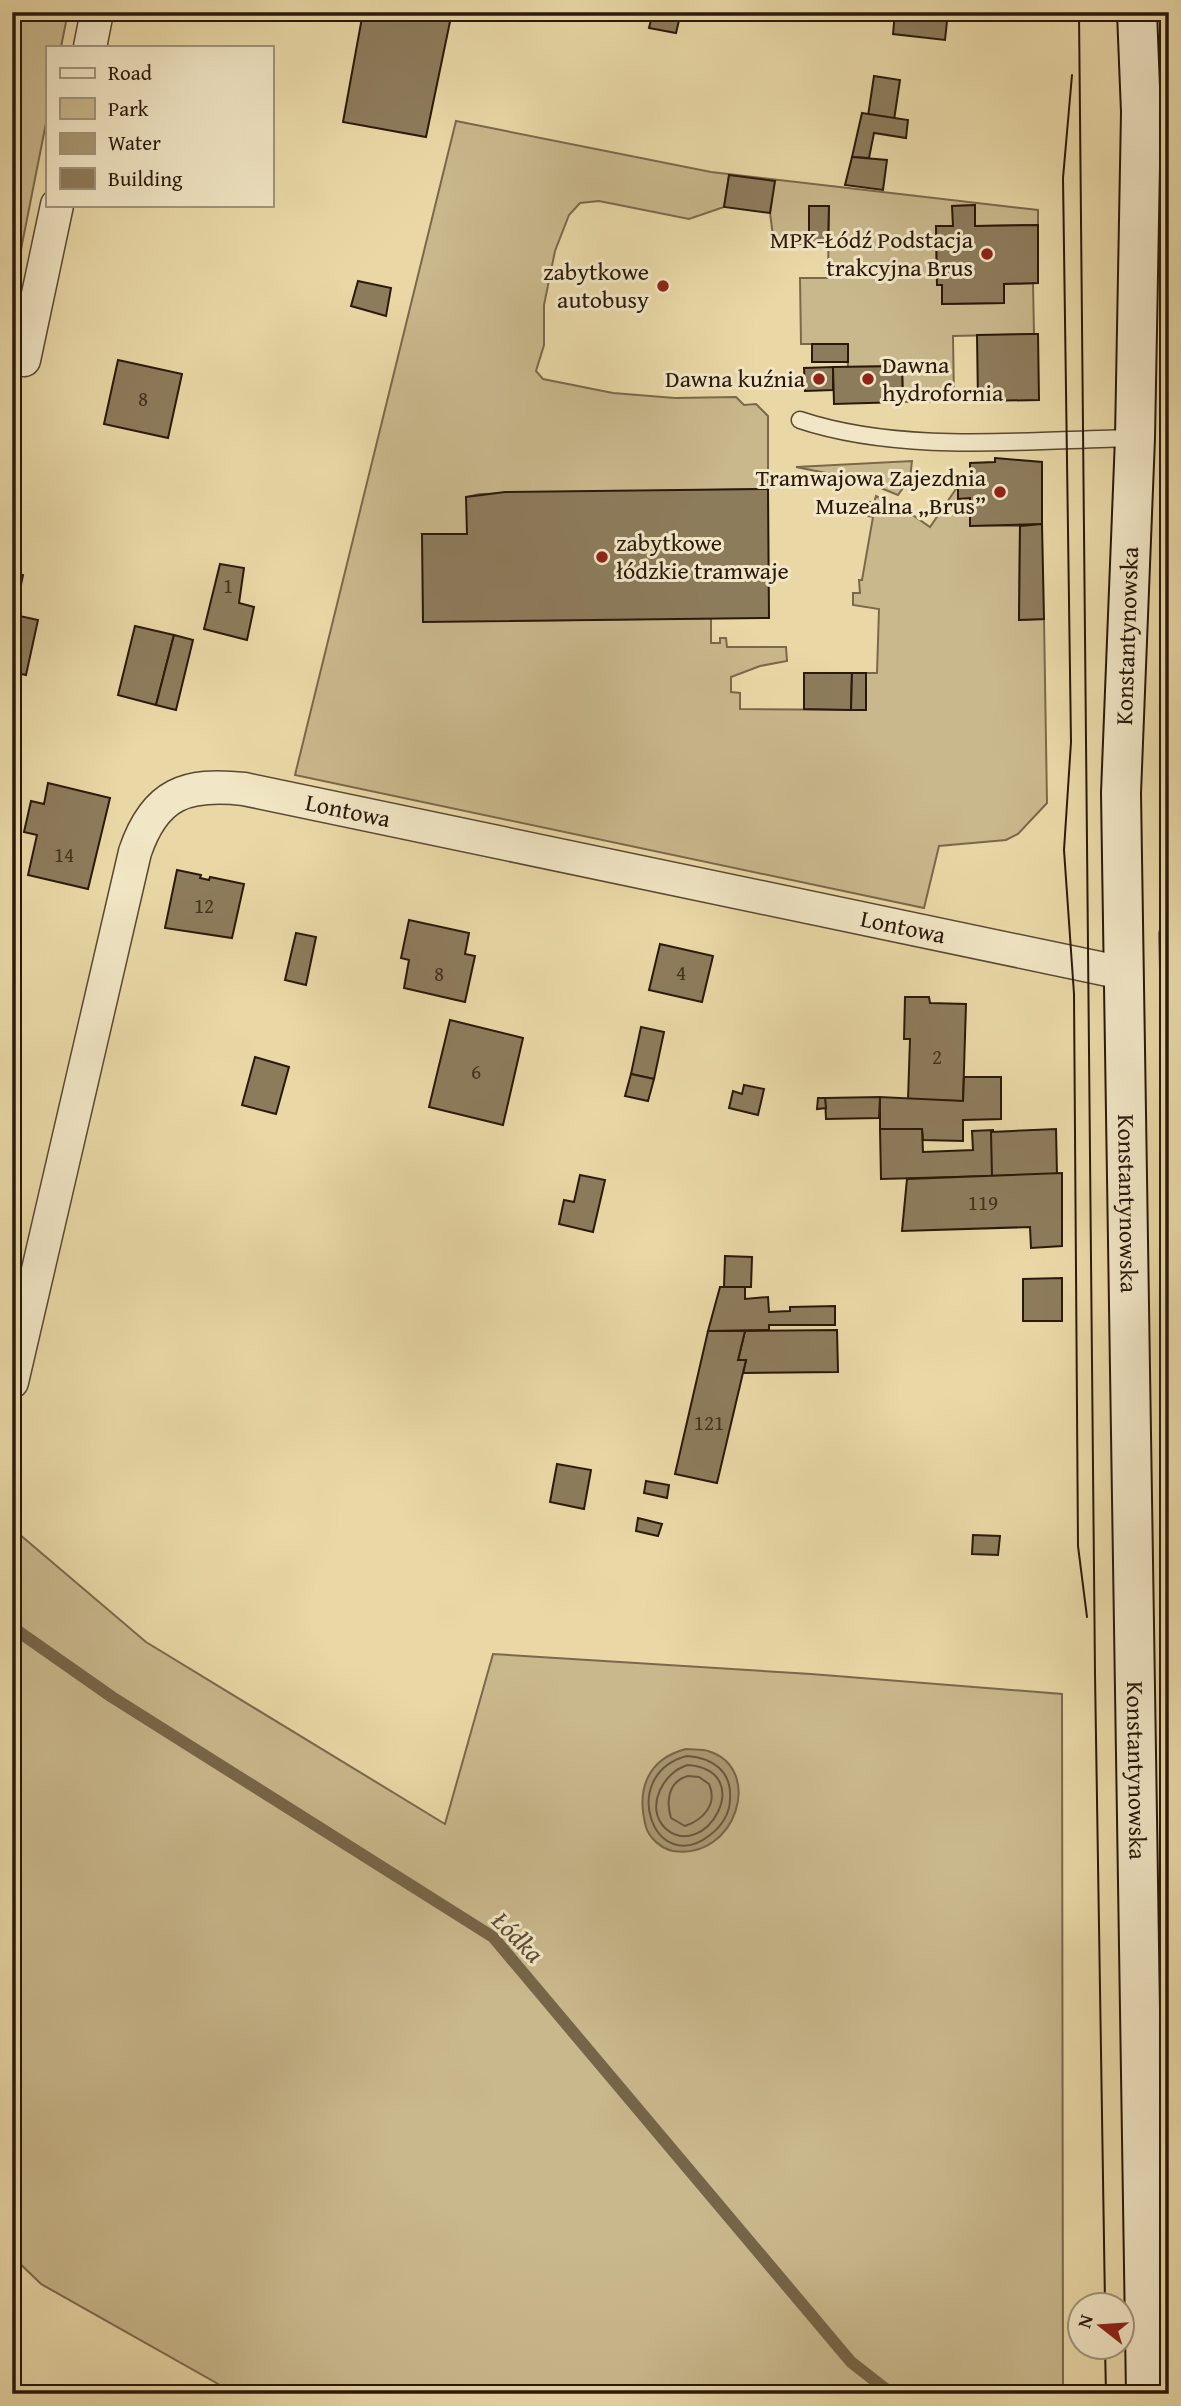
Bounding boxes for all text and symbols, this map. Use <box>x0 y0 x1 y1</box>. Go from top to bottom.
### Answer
legend <box>46 46 273 206</box>
text: Road <box>108 57 153 88</box>
text: Park <box>108 93 149 124</box>
text: Water <box>108 127 161 158</box>
text: Building <box>108 163 183 194</box>
place label: MPK-Łódź Podstacja trakcyjna Brus <box>770 222 974 285</box>
marker: MPK-Łódź Podstacja trakcyjna Brus <box>979 246 995 262</box>
place label: zabytkowe autobusy <box>543 254 649 317</box>
marker: zabytkowe autobusy <box>655 278 671 294</box>
place label: Dawna hydrofornia <box>882 347 1004 410</box>
place label: Dawna kuźnia <box>665 361 806 396</box>
marker: Dawna kuźnia <box>811 371 827 387</box>
marker: Dawna hydrofornia <box>860 371 876 387</box>
house number: 8 <box>138 383 148 414</box>
place label: Tramwajowa Zajezdnia Muzealna „Brus” <box>756 460 987 523</box>
marker: Tramwajowa Zajezdnia Muzealna „Brus” <box>992 484 1008 500</box>
place label: zabytkowe łódzkie tramwaje <box>616 525 789 588</box>
street label: Konstantynowska <box>1106 545 1147 726</box>
marker: zabytkowe łódzkie tramwaje <box>594 549 610 565</box>
house number: 1 <box>223 570 233 601</box>
street label: Lontowa <box>303 784 394 836</box>
house number: 14 <box>54 839 74 870</box>
house number: 12 <box>194 890 214 921</box>
street label: Lontowa <box>858 901 949 953</box>
house number: 4 <box>676 957 686 988</box>
house number: 8 <box>434 958 444 989</box>
house number: 2 <box>932 1041 942 1072</box>
house number: 6 <box>471 1056 481 1087</box>
street label: Konstantynowska <box>1109 1114 1147 1294</box>
house number: 119 <box>968 1187 998 1218</box>
house number: 121 <box>694 1407 724 1438</box>
street label: Konstantynowska <box>1118 1681 1156 1861</box>
water label: Łódka <box>483 1901 553 1971</box>
north arrow <box>1066 2290 1136 2360</box>
text: N <box>1069 2311 1100 2331</box>

